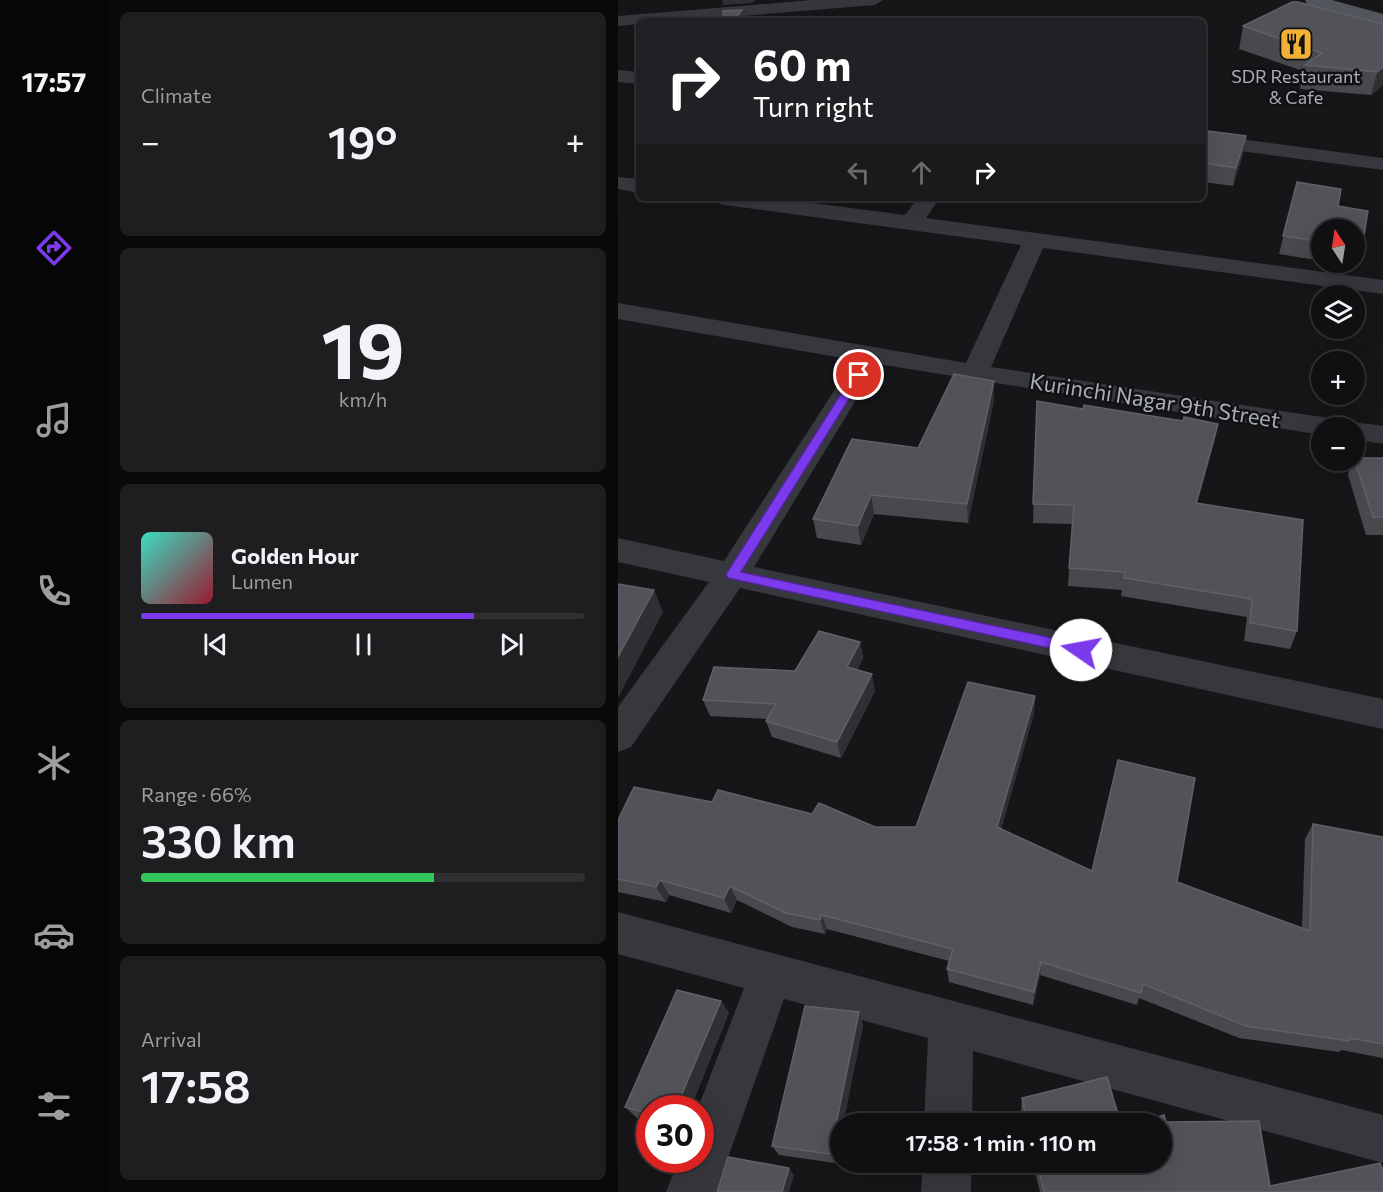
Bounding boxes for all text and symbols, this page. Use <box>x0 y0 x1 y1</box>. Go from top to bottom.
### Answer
restaurant icon: SDR Restaurant & Cafe <box>1278 26 1314 62</box>
text: 60 m <box>753 38 852 90</box>
icon: right <box>654 42 732 120</box>
text: 17:57 <box>22 65 86 98</box>
place label: SDR Restaurant & Cafe <box>1231 65 1361 108</box>
text: Climate <box>141 83 211 107</box>
text: Turn right <box>753 90 873 123</box>
text: 19° <box>328 113 397 168</box>
text: − <box>141 120 160 161</box>
text: + <box>566 120 585 161</box>
icon: left <box>842 156 875 189</box>
icon: ahead <box>905 156 938 189</box>
icon: right <box>968 156 1001 189</box>
north arrow <box>1311 219 1365 273</box>
map controls <box>1311 219 1365 471</box>
icon: directions <box>33 227 75 269</box>
button: layers <box>1311 285 1365 339</box>
text: 19 <box>321 300 405 395</box>
pin <box>833 349 884 400</box>
button: + <box>1311 351 1365 405</box>
icon: arrive <box>842 358 875 391</box>
street label: Kurinchi Nagar 9th Street <box>1028 367 1282 433</box>
text: km/h <box>339 387 387 411</box>
icon: music <box>33 399 75 441</box>
button: − <box>1311 417 1365 471</box>
text: Golden Hour <box>231 542 359 569</box>
text: Lumen <box>231 569 293 593</box>
icon: phone <box>33 570 75 612</box>
position arrow <box>1049 618 1113 682</box>
icon: previous <box>199 628 232 661</box>
icon: pause <box>347 628 380 661</box>
icon: next <box>495 628 528 661</box>
icon: climate <box>33 742 75 784</box>
text: Range · 66% <box>141 782 252 806</box>
text: 330 km <box>141 812 296 867</box>
icon: car <box>33 914 75 956</box>
text: Arrival <box>141 1027 202 1051</box>
text: 17:58 <box>141 1057 251 1112</box>
icon: filters <box>33 1085 75 1127</box>
speed limit sign: 30 <box>636 1095 714 1173</box>
text: 17:58 · 1 min · 110 m <box>906 1129 1096 1156</box>

